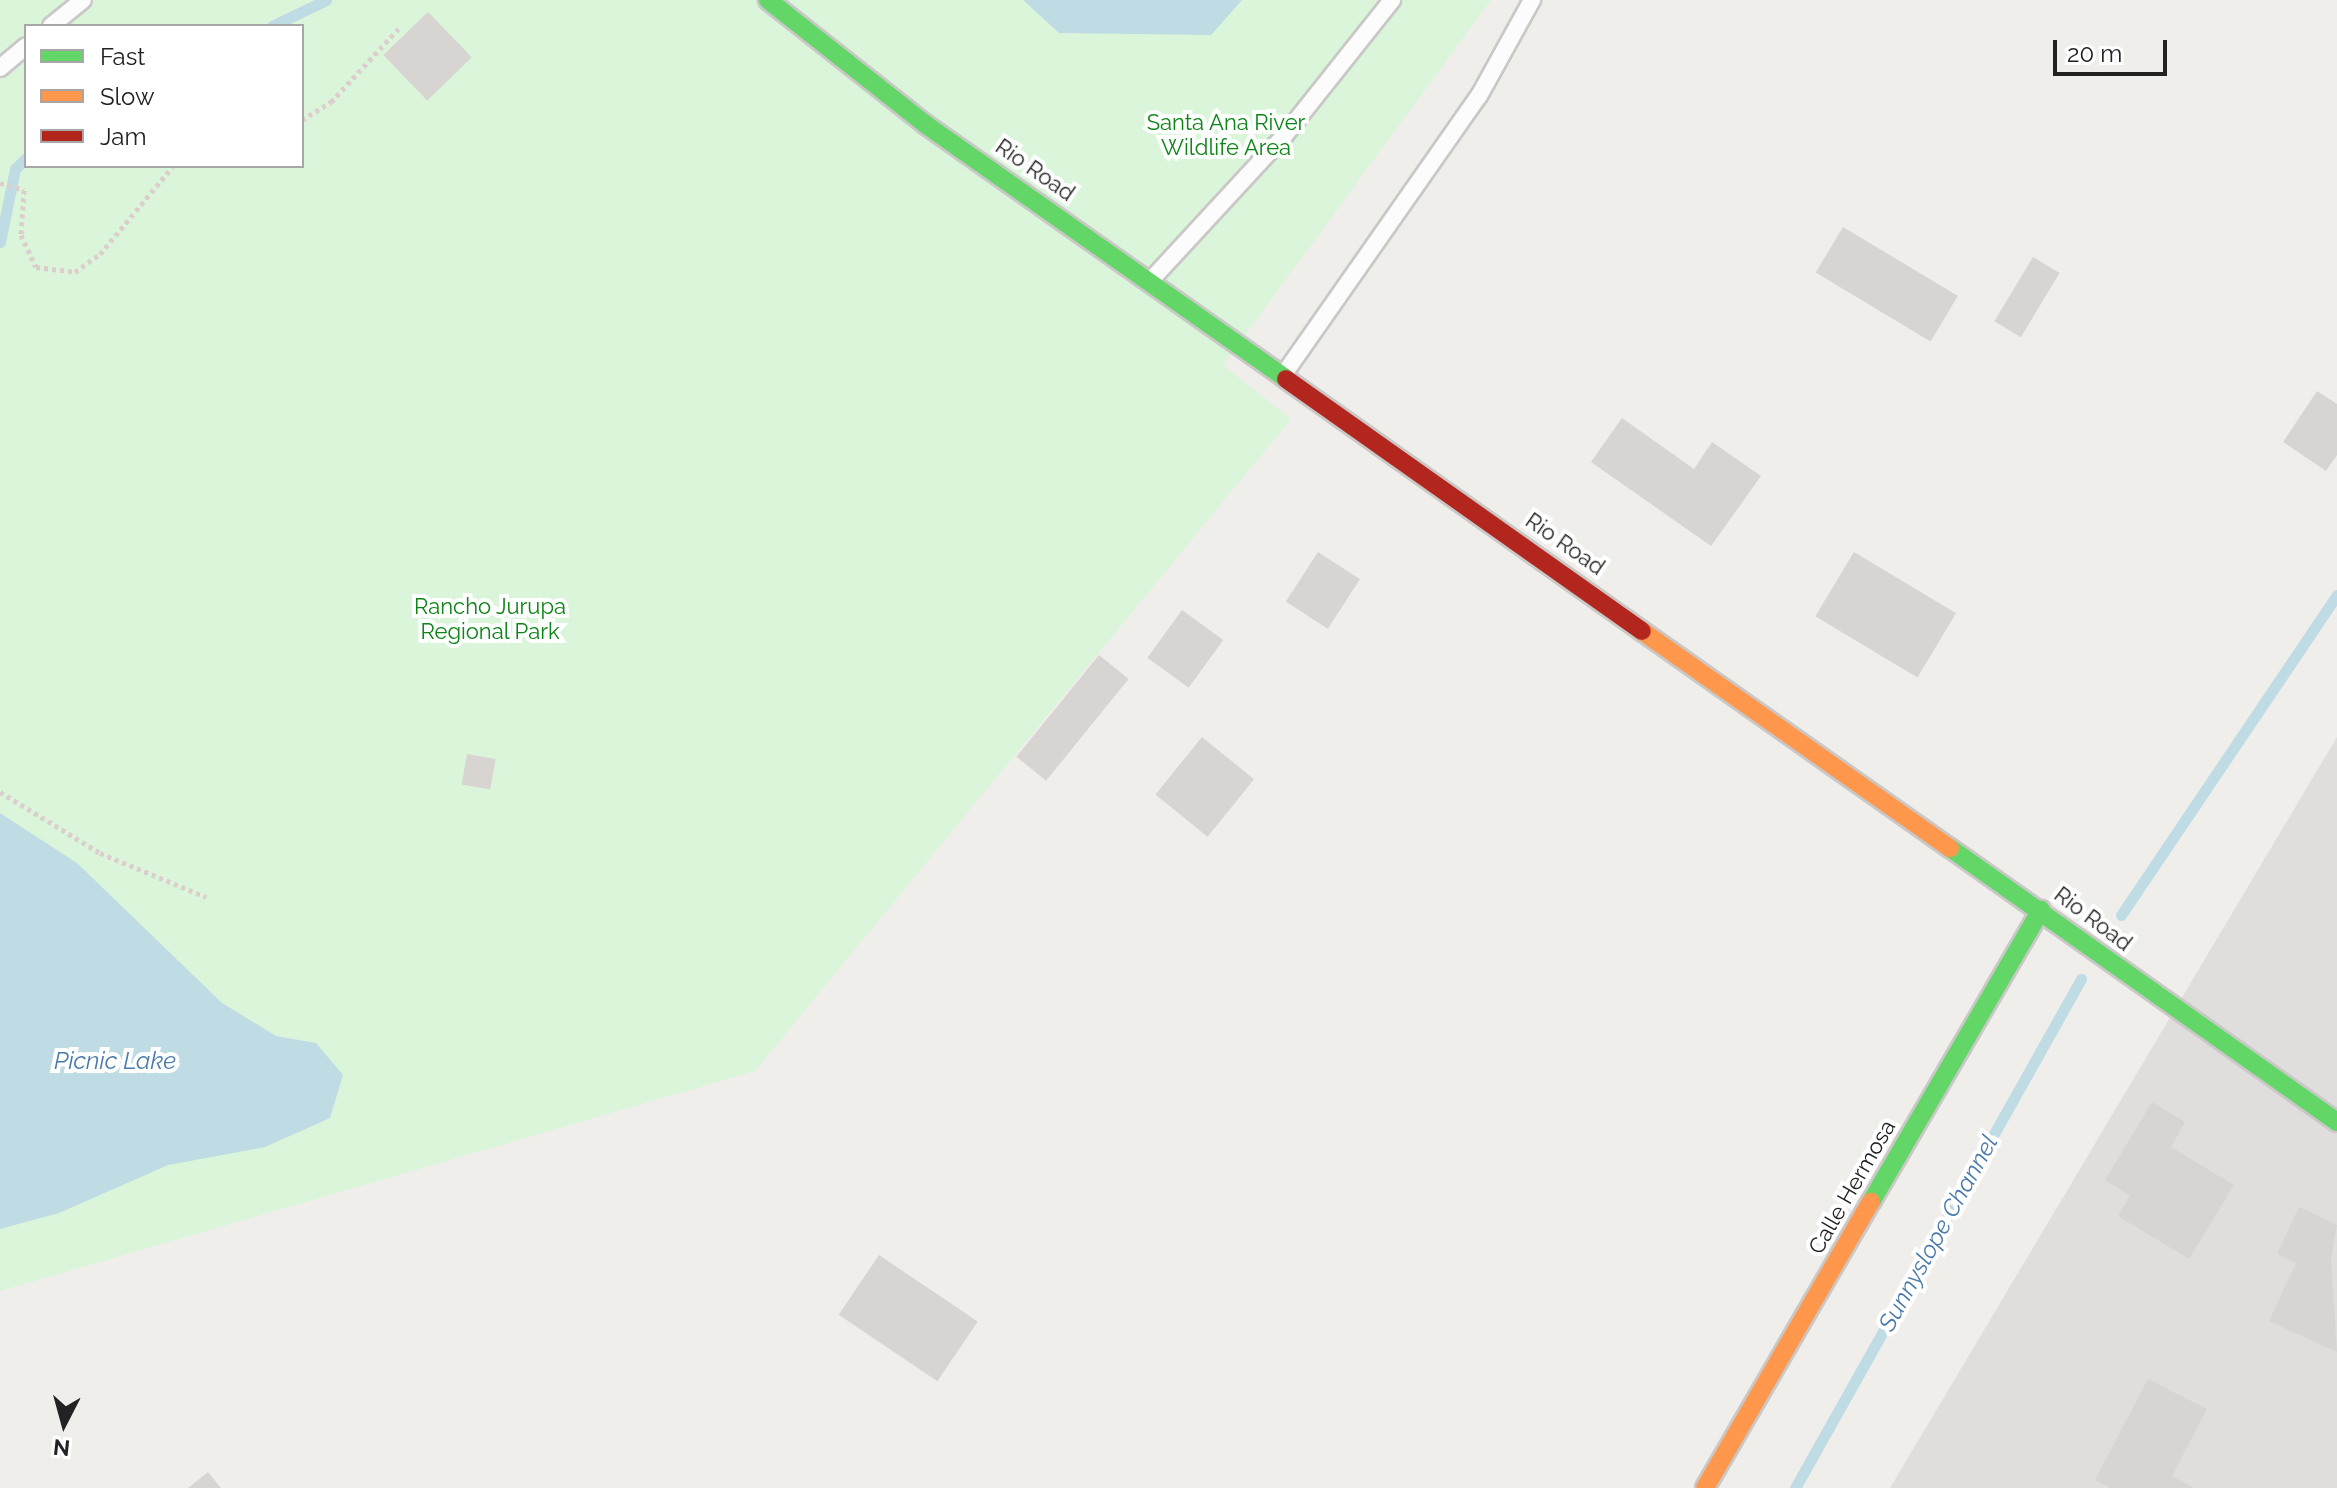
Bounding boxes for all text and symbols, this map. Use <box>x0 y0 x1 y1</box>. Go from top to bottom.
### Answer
legend <box>24 24 304 168</box>
scale bar <box>2057 24 2171 74</box>
text: 20 m <box>2067 39 2122 68</box>
text: Fast <box>100 42 145 71</box>
text: Slow <box>100 82 154 111</box>
park label: Santa Ana River Wildlife Area <box>1146 109 1306 160</box>
text: Jam <box>100 122 146 151</box>
street label: Rio Road <box>990 133 1080 207</box>
street label: Rio Road <box>1520 507 1610 581</box>
park label: Rancho Jurupa Regional Park <box>414 593 566 644</box>
street label: Rio Road <box>2049 881 2137 957</box>
water label: Picnic Lake <box>54 1047 176 1075</box>
street label: Calle Hermosa <box>1803 1115 1901 1259</box>
water label: Sunnyslope Channel <box>1872 1130 2004 1336</box>
north arrow <box>24 1384 104 1464</box>
text: N <box>52 1434 71 1462</box>

